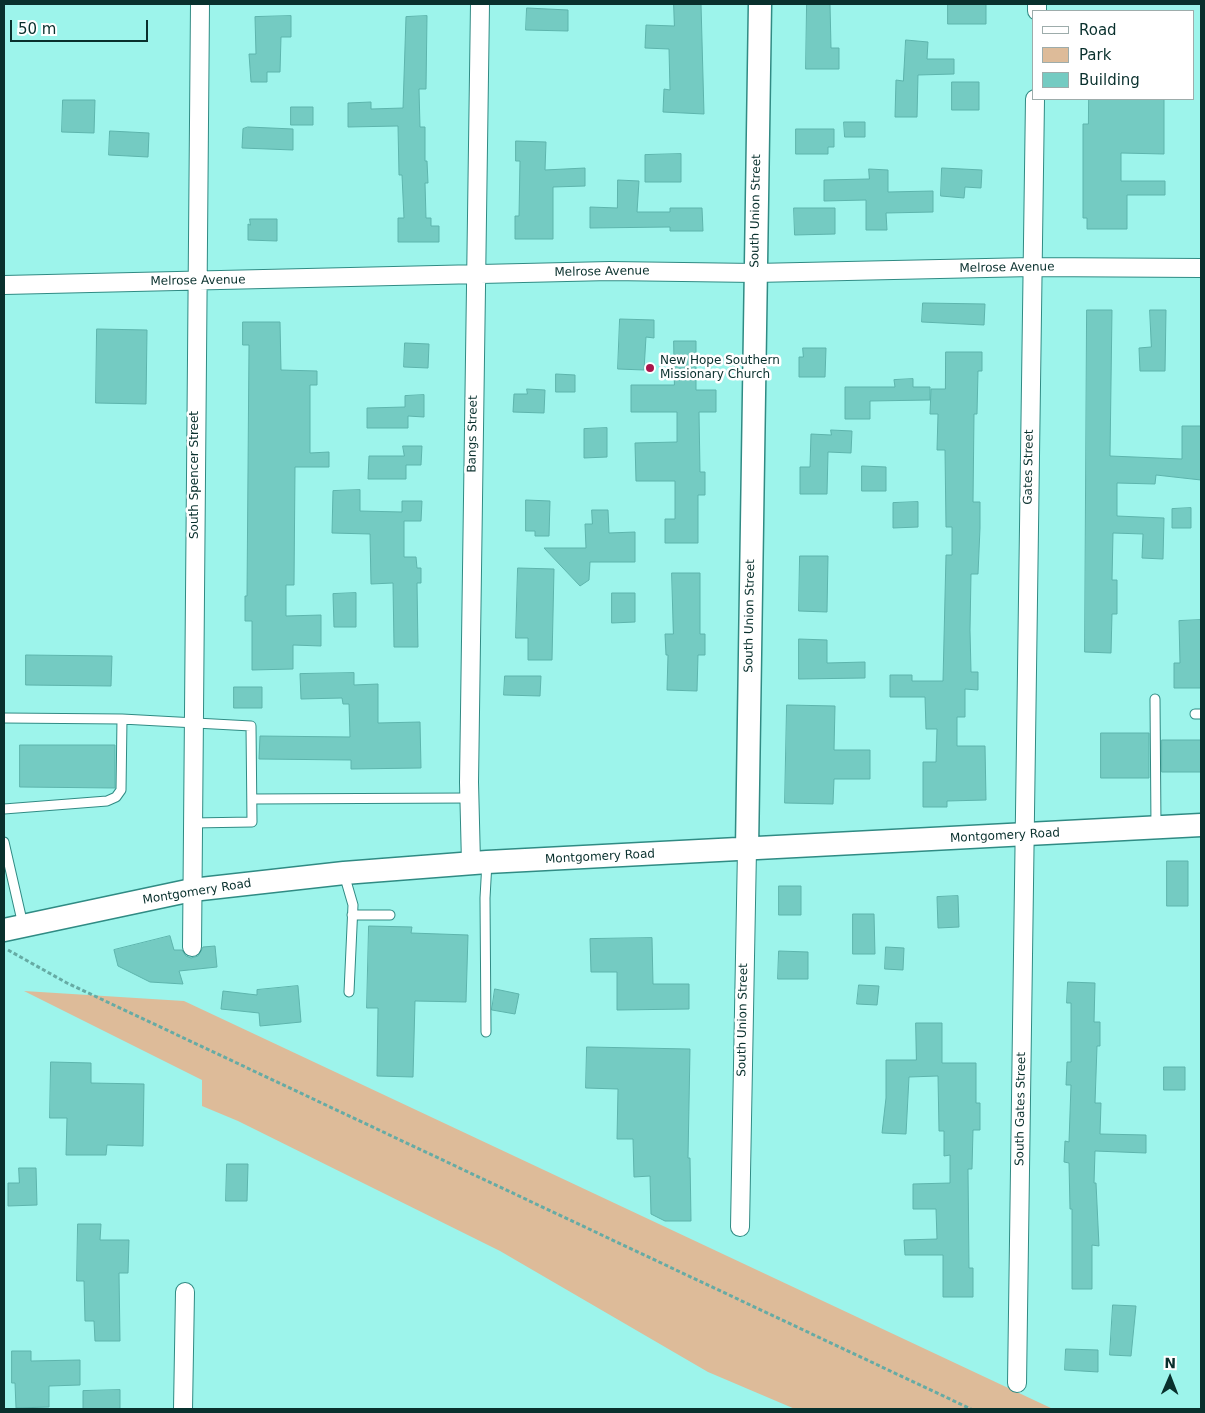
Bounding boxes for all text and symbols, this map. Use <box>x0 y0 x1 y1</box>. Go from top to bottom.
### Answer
scale bar <box>12 10 150 42</box>
legend <box>1032 10 1195 100</box>
text: 50 m <box>18 20 56 38</box>
text: Road <box>1079 21 1117 39</box>
text: Park <box>1079 46 1111 64</box>
text: Building <box>1079 71 1140 89</box>
street label: South Union Street <box>748 154 764 268</box>
street label: Melrose Avenue <box>959 260 1055 276</box>
street label: Melrose Avenue <box>554 264 650 280</box>
street label: Melrose Avenue <box>150 273 246 289</box>
place label: New Hope Southern Missionary Church <box>660 354 780 382</box>
marker: New Hope Southern Missionary Church <box>644 362 656 374</box>
street label: Bangs Street <box>465 395 481 473</box>
street label: South Spencer Street <box>188 411 202 539</box>
street label: Gates Street <box>1021 429 1037 505</box>
street label: South Union Street <box>742 559 758 673</box>
street label: Montgomery Road <box>950 826 1060 846</box>
street label: Montgomery Road <box>545 847 655 867</box>
street label: Montgomery Road <box>142 876 252 908</box>
street label: South Union Street <box>735 963 751 1077</box>
street label: South Gates Street <box>1013 1052 1029 1166</box>
north arrow <box>1145 1353 1195 1403</box>
text: N <box>1164 1355 1176 1371</box>

